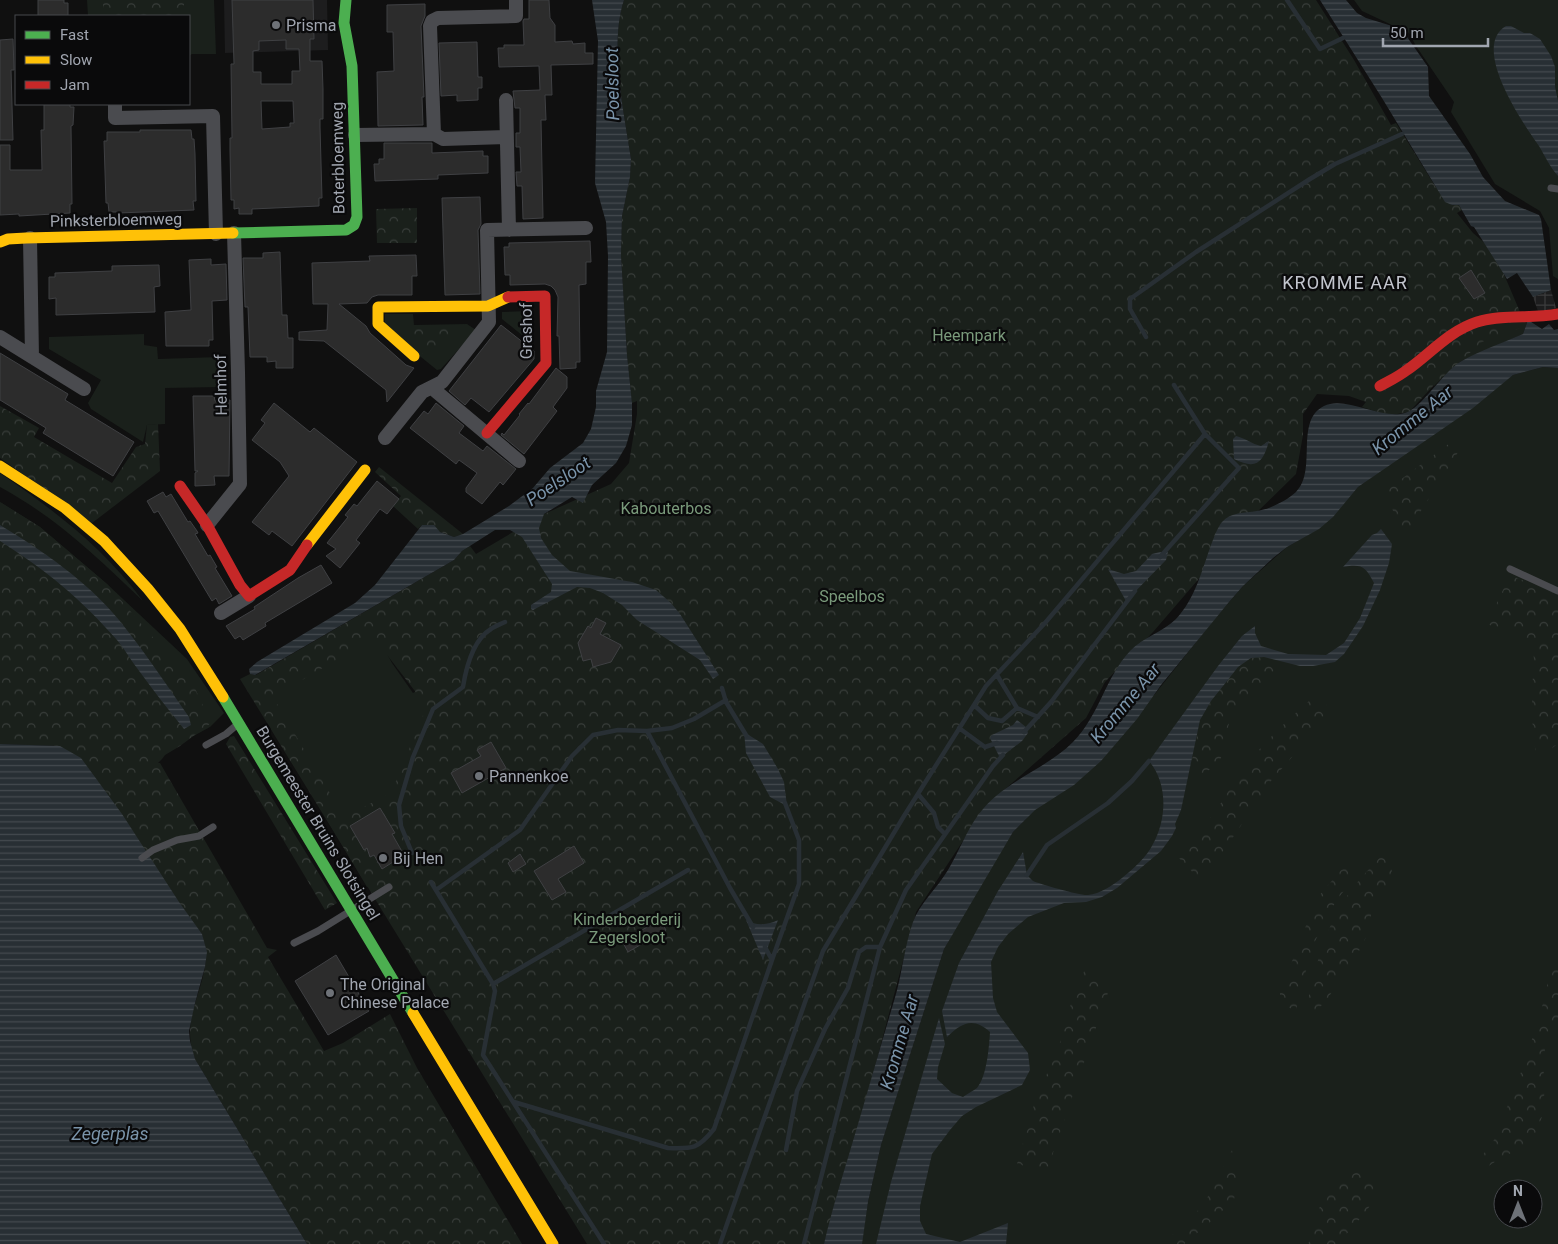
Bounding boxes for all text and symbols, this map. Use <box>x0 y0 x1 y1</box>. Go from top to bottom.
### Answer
legend <box>15 15 190 105</box>
scale bar <box>1383 15 1488 47</box>
place label: Prisma <box>286 16 336 35</box>
marker: Prisma <box>270 19 282 31</box>
text: 50 m <box>1390 24 1424 42</box>
text: Fast <box>60 26 89 44</box>
water label: Poelsloot <box>601 47 623 121</box>
text: Slow <box>60 51 92 69</box>
text: Jam <box>60 76 90 94</box>
street label: Boterbloemweg <box>328 102 348 214</box>
street label: Pinksterbloemweg <box>50 209 182 231</box>
district label: KROMME AAR <box>1282 272 1408 293</box>
street label: Grashof <box>517 302 536 359</box>
park label: Heempark <box>932 326 1007 345</box>
street label: Helmhof <box>211 354 231 416</box>
water label: Kromme Aar <box>1367 380 1457 459</box>
water label: Poelsloot <box>522 452 594 510</box>
park label: Kabouterbos <box>620 499 712 518</box>
park label: Speelbos <box>819 587 885 606</box>
water label: Kromme Aar <box>1086 658 1165 747</box>
street label: Burgemeester Bruins Slotsingel <box>252 722 384 924</box>
place label: Pannenkoe <box>489 767 568 786</box>
marker: Pannenkoe <box>473 770 485 782</box>
place label: Bij Hen <box>393 849 443 868</box>
marker: Bij Hen <box>377 852 389 864</box>
park label: Kinderboerderij Zegersloot <box>573 910 681 947</box>
place label: The Original Chinese Palace <box>340 975 449 1012</box>
marker: The Original Chinese Palace <box>324 987 336 999</box>
water label: Kromme Aar <box>875 991 923 1092</box>
water label: Zegerplas <box>70 1123 149 1144</box>
north arrow <box>1493 1179 1543 1229</box>
text: N <box>1513 1183 1523 1199</box>

